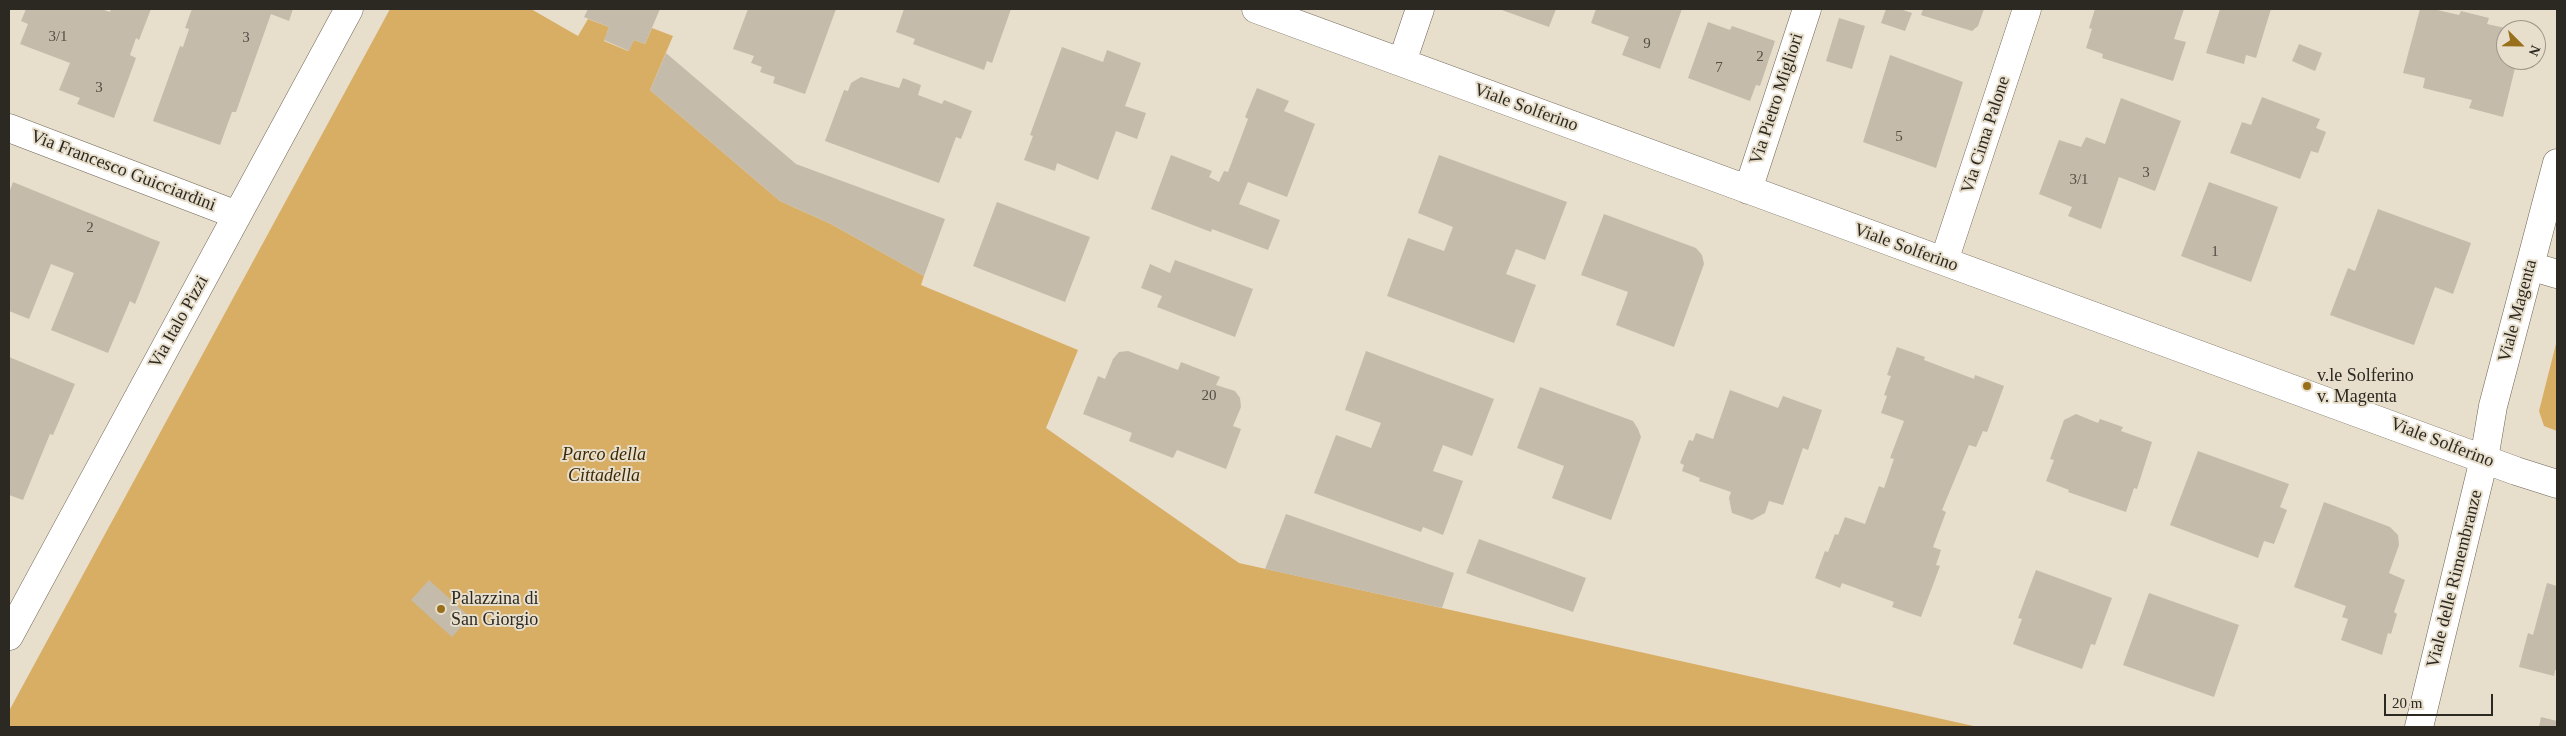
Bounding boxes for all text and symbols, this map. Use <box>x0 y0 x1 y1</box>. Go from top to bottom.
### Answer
north arrow <box>2496 20 2546 70</box>
house number: 3/1 <box>48 28 68 46</box>
house number: 3 <box>242 29 250 47</box>
street label: Via Pietro Migliori <box>1746 31 1808 167</box>
house number: 9 <box>1643 35 1651 53</box>
text: N <box>2525 43 2543 58</box>
house number: 2 <box>1756 48 1764 66</box>
house number: 7 <box>1715 59 1723 77</box>
street label: Via Cima Palone <box>1957 74 2015 196</box>
house number: 3 <box>95 79 103 97</box>
street label: Viale Solferino <box>1471 79 1581 137</box>
street label: Via Francesco Guicciardini <box>27 126 219 216</box>
house number: 5 <box>1895 128 1903 146</box>
house number: 3 <box>2142 164 2150 182</box>
house number: 3/1 <box>2069 171 2089 189</box>
house number: 2 <box>86 219 94 237</box>
street label: Viale Solferino <box>1851 219 1961 277</box>
house number: 1 <box>2211 243 2219 261</box>
street label: Viale Magenta <box>2494 257 2542 365</box>
street label: Via Italo Pizzi <box>145 272 213 372</box>
place label: v.le Solferino v. Magenta <box>2317 365 2414 408</box>
marker: v.le Solferino v. Magenta <box>2301 380 2313 392</box>
house number: 20 <box>1202 387 1216 405</box>
street label: Viale Solferino <box>2387 413 2497 473</box>
park label: Parco della Cittadella <box>562 444 646 486</box>
street label: Viale delle Rimembranze <box>2422 488 2488 670</box>
place label: Palazzina di San Giorgio <box>451 588 538 630</box>
marker: Palazzina di San Giorgio <box>435 603 447 615</box>
scale bar <box>2386 684 2495 716</box>
text: 20 m <box>2392 695 2422 711</box>

